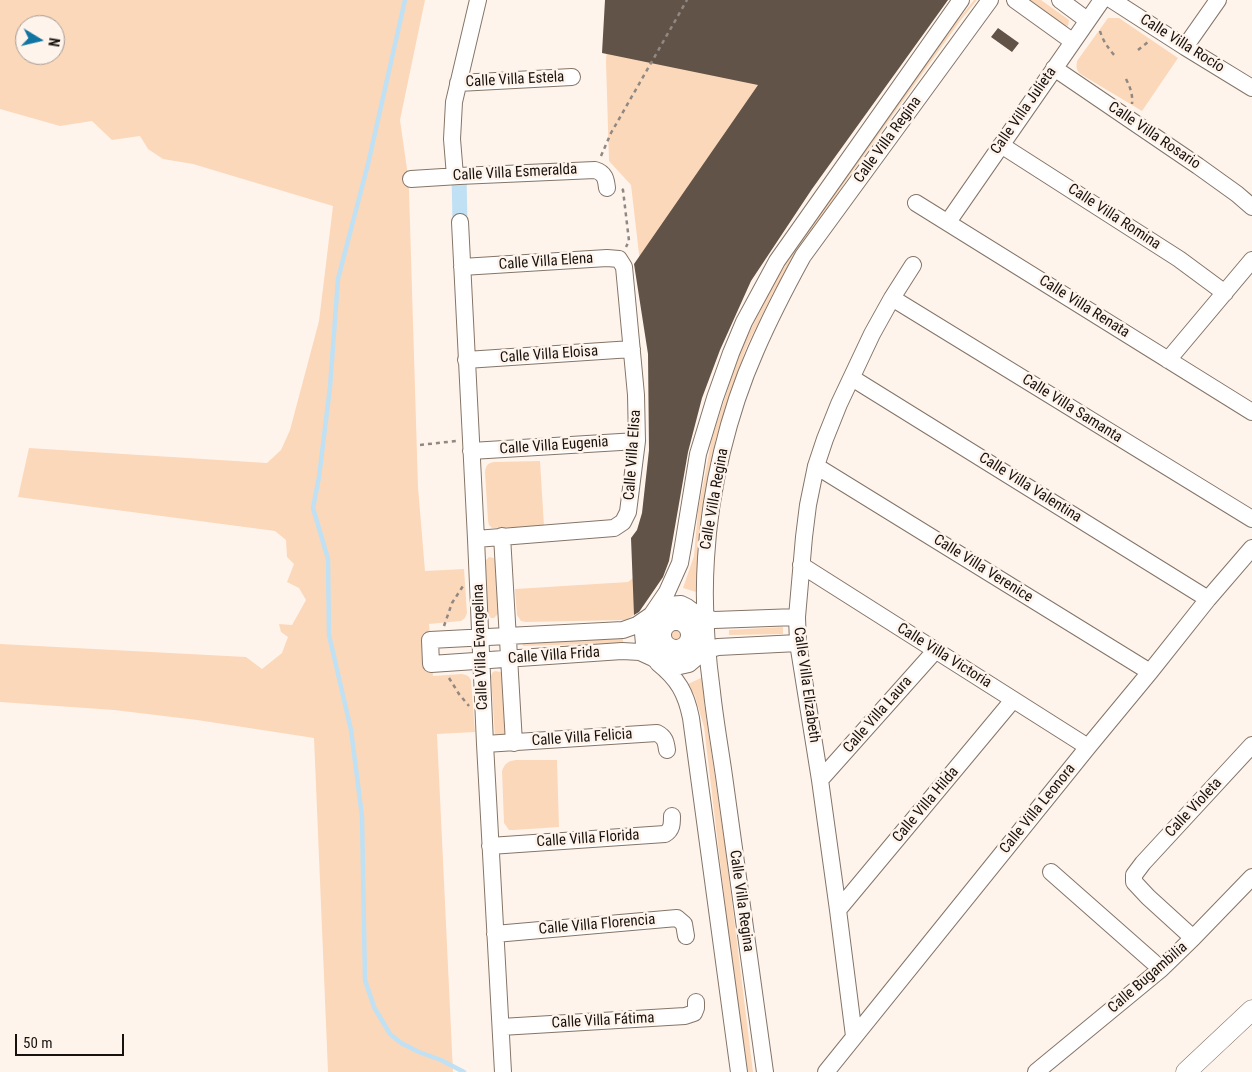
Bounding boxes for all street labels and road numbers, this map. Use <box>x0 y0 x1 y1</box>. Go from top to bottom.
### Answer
street label: Calle Villa Rocío <box>1137 11 1227 77</box>
street label: Calle Villa Julieta <box>987 64 1061 158</box>
street label: Calle Villa Estela <box>465 68 565 92</box>
street label: Calle Villa Regina <box>851 93 925 187</box>
street label: Calle Villa Rosario <box>1104 98 1204 174</box>
street label: Calle Villa Esmeralda <box>452 161 578 185</box>
street label: Calle Villa Romina <box>1064 180 1164 254</box>
street label: Calle Villa Elena <box>498 250 594 274</box>
street label: Calle Villa Renata <box>1035 272 1133 342</box>
street label: Calle Villa Eloisa <box>499 343 599 367</box>
street label: Calle Villa Samanta <box>1019 371 1125 447</box>
street label: Calle Villa Elisa <box>621 409 645 501</box>
street label: Calle Villa Eugenia <box>499 433 609 459</box>
street label: Calle Villa Regina <box>697 447 733 551</box>
street label: Calle Villa Valentina <box>975 449 1085 527</box>
street label: Calle Villa Verenice <box>930 531 1036 607</box>
street label: Calle Villa Evangelina <box>470 584 492 710</box>
street label: Calle Villa Victoria <box>893 620 995 692</box>
street label: Calle Villa Elizabeth <box>789 626 823 744</box>
street label: Calle Villa Frida <box>507 644 601 668</box>
street label: Calle Villa Laura <box>840 673 916 757</box>
street label: Calle Villa Felicia <box>531 726 633 750</box>
street label: Calle Villa Leonora <box>996 760 1080 858</box>
street label: Calle Villa Hilda <box>889 764 963 846</box>
street label: Calle Violeta <box>1162 775 1226 841</box>
street label: Calle Villa Florida <box>536 826 640 852</box>
street label: Calle Villa Regina <box>725 849 757 953</box>
street label: Calle Villa Florencia <box>538 911 656 939</box>
street label: Calle Bugambilia <box>1105 939 1191 1017</box>
street label: Calle Villa Fátima <box>551 1009 655 1033</box>

